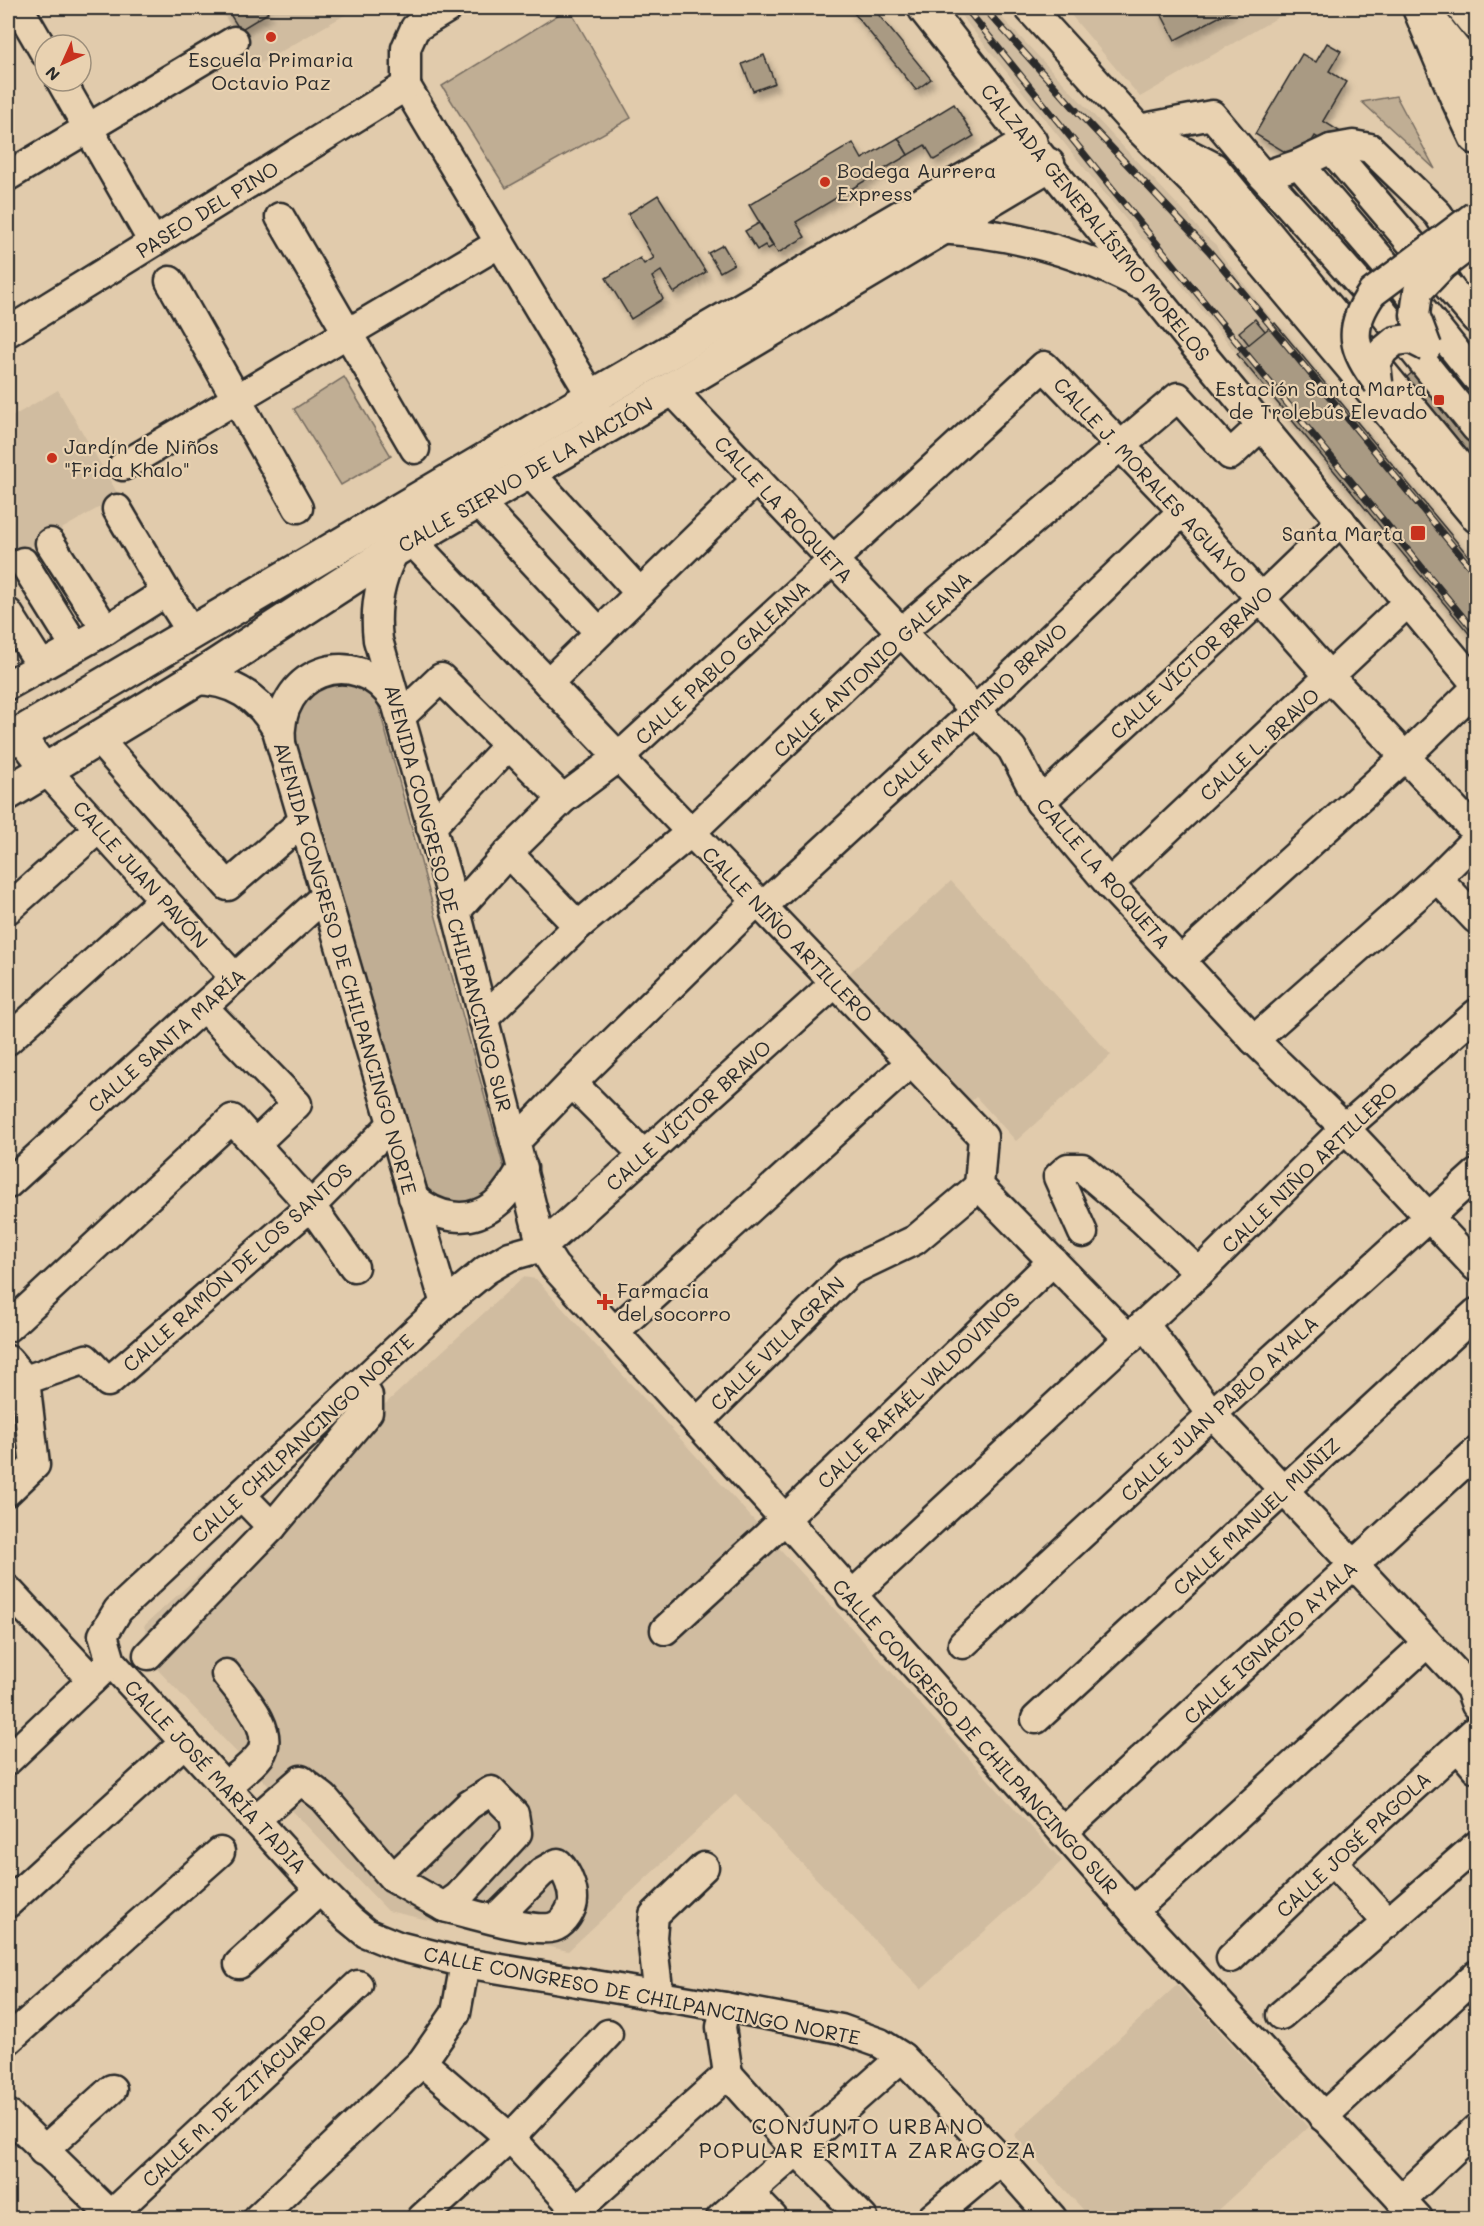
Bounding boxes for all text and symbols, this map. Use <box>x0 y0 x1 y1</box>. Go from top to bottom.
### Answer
marker: Escuela Primaria Octavio Paz <box>264 30 278 44</box>
north arrow <box>33 33 93 93</box>
place label: Escuela Primaria Octavio Paz <box>188 46 354 95</box>
text: N <box>40 62 64 86</box>
street label: CALZADA GENERALÍSIMO MORELOS <box>976 78 1216 366</box>
street label: PASEO DEL PINO <box>131 155 283 263</box>
place label: Bodega Aurrera Express <box>837 157 997 206</box>
marker: Bodega Aurrera Express <box>818 175 832 189</box>
street label: CALLE J. MORALES AGUAYO <box>1048 371 1254 589</box>
place label: Estación Santa Marta de Trolebús Elevado <box>1215 375 1427 424</box>
street label: CALLE SIERVO DE LA NACIÓN <box>393 390 657 558</box>
marker: Estación Santa Marta de Trolebús Elevado <box>1432 393 1446 407</box>
street label: CALLE LA ROQUETA <box>709 430 859 588</box>
place label: Jardín de Niños "Frida Khalo" <box>64 433 219 482</box>
marker: Jardín de Niños "Frida Khalo" <box>45 451 59 465</box>
place label: Santa Marta <box>1282 520 1404 546</box>
marker: Santa Marta <box>1409 524 1427 542</box>
street label: CALLE ANTONIO GALEANA <box>768 565 976 763</box>
street label: CALLE PABLO GALEANA <box>629 574 815 750</box>
street label: CALLE VÍCTOR BRAVO <box>1104 580 1278 744</box>
street label: CALLE MAXIMINO BRAVO <box>875 617 1073 803</box>
street label: AVENIDA CONGRESO DE CHILPANCINGO SUR <box>379 682 519 1114</box>
street label: CALLE L. BRAVO <box>1194 682 1324 806</box>
street label: AVENIDA CONGRESO DE CHILPANCINGO NORTE <box>269 739 423 1197</box>
street label: CALLE LA ROQUETA <box>1031 792 1177 954</box>
street label: CALLE JUAN PAVÓN <box>68 795 214 953</box>
street label: CALLE NIÑO ARTILLERO <box>697 840 879 1028</box>
street label: CALLE SANTA MARÍA <box>82 962 250 1118</box>
street label: CALLE VÍCTOR BRAVO <box>600 1034 776 1196</box>
street label: CALLE NIÑO ARTILLERO <box>1215 1076 1403 1258</box>
street label: CALLE RAMÓN DE LOS SANTOS <box>117 1157 357 1377</box>
street label: CALLE VILLAGRÁN <box>704 1270 850 1416</box>
place label: Farmacia del socorro <box>617 1277 731 1326</box>
street label: CALLE RAFAÉL VALDOVINOS <box>811 1286 1025 1494</box>
marker: Farmacia del socorro <box>598 1295 612 1309</box>
street label: CALLE JUAN PABLO AYALA <box>1115 1309 1323 1507</box>
street label: CALLE CHILPANCINGO NORTE <box>185 1328 419 1548</box>
street label: CALLE MANUEL MUÑIZ <box>1167 1432 1345 1600</box>
street label: CALLE IGNACIO AYALA <box>1178 1555 1362 1729</box>
street label: CALLE CONGRESO DE CHILPANCINGO SUR <box>827 1573 1125 1899</box>
street label: CALLE JOSÉ MARÍA TADIA <box>119 1674 313 1878</box>
street label: CALLE JOSÉ PAGOLA <box>1270 1765 1436 1923</box>
street label: CALLE CONGRESO DE CHILPANCINGO NORTE <box>422 1940 862 2050</box>
street label: CALLE M. DE ZITÁCUARO <box>136 2008 332 2192</box>
district label: CONJUNTO URBANO POPULAR ERMITA ZARAGOZA <box>699 2112 1037 2163</box>

